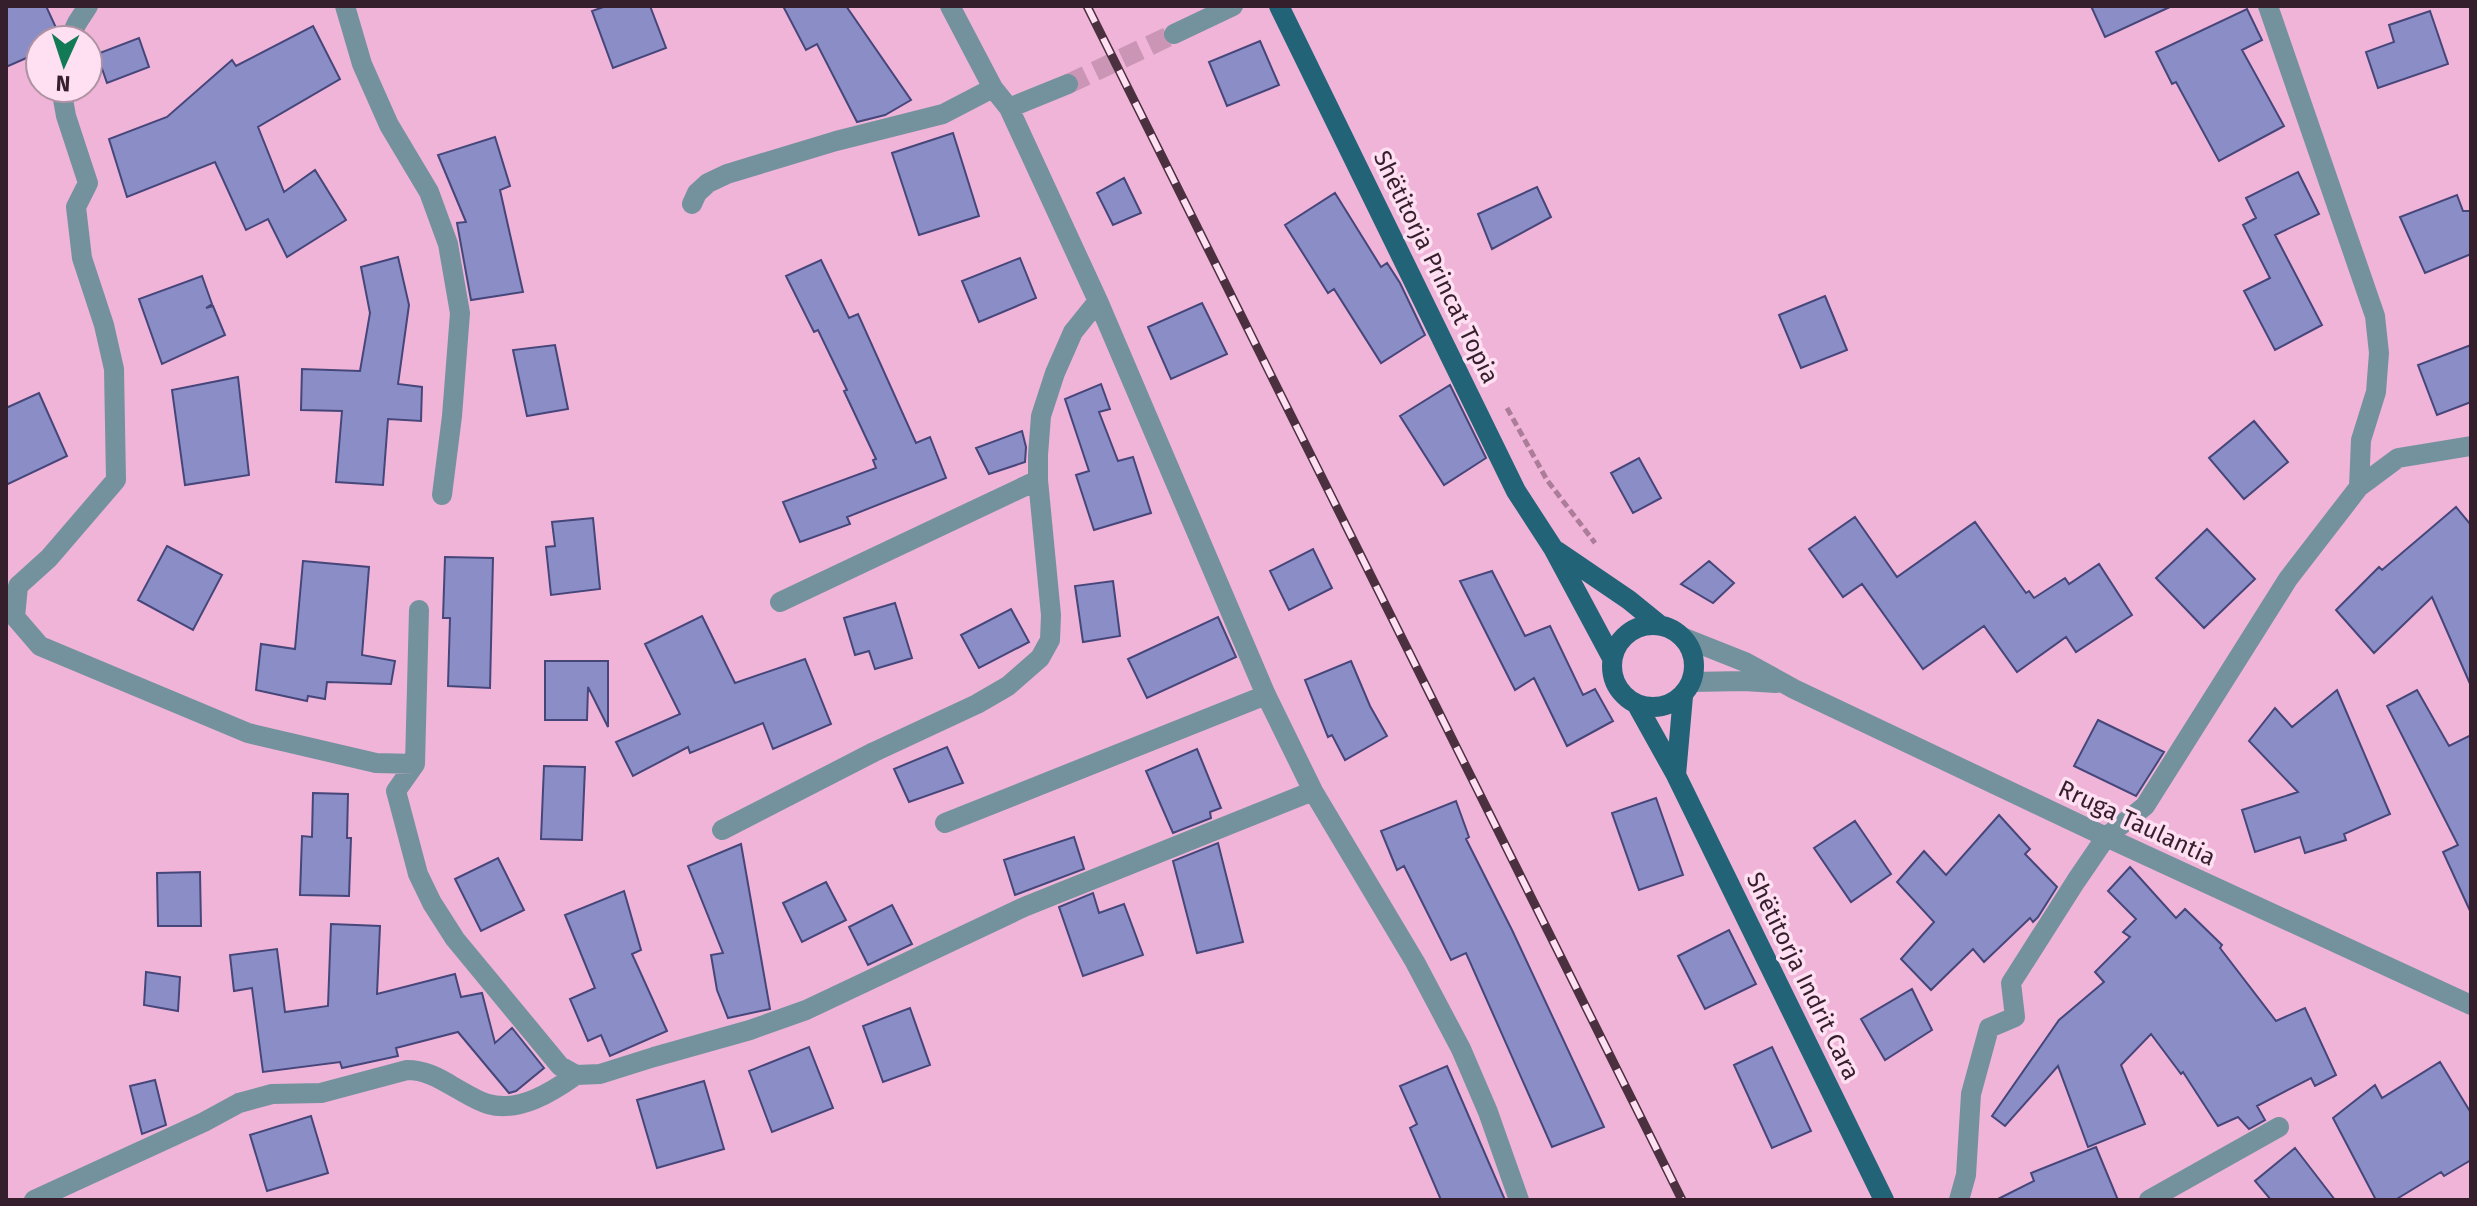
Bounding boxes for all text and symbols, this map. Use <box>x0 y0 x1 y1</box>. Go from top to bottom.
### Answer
north arrow <box>24 24 104 104</box>
text: N <box>55 70 71 97</box>
street label: Shëtitorja Princat Topia <box>1367 146 1505 388</box>
street label: Rruga Taulantia <box>2054 774 2220 872</box>
street label: Shëtitorja Indrit Cara <box>1741 868 1865 1084</box>

